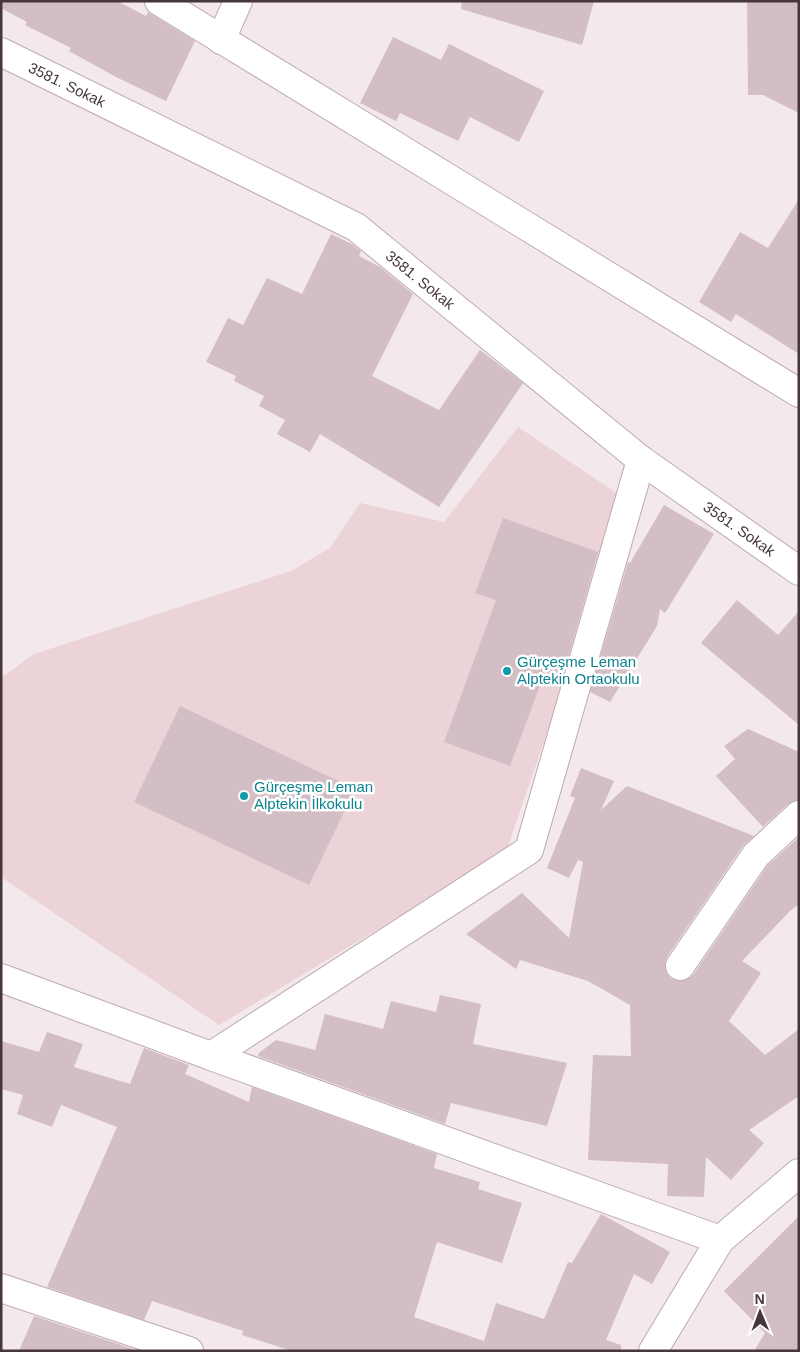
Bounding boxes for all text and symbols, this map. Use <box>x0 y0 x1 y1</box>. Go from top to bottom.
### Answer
street label: 3581. Sokak <box>26 59 109 111</box>
street label: 3581. Sokak <box>383 247 458 313</box>
street label: 3581. Sokak <box>700 498 779 560</box>
place label: Gürçeşme Leman Alptekin Ortaokulu <box>517 653 640 687</box>
marker: Gürçeşme Leman Alptekin Ortaokulu <box>501 665 513 677</box>
place label: Gürçeşme Leman Alptekin İlkokulu <box>254 778 373 812</box>
marker: Gürçeşme Leman Alptekin İlkokulu <box>238 790 250 802</box>
north arrow <box>735 1287 785 1337</box>
text: N <box>755 1291 765 1307</box>

